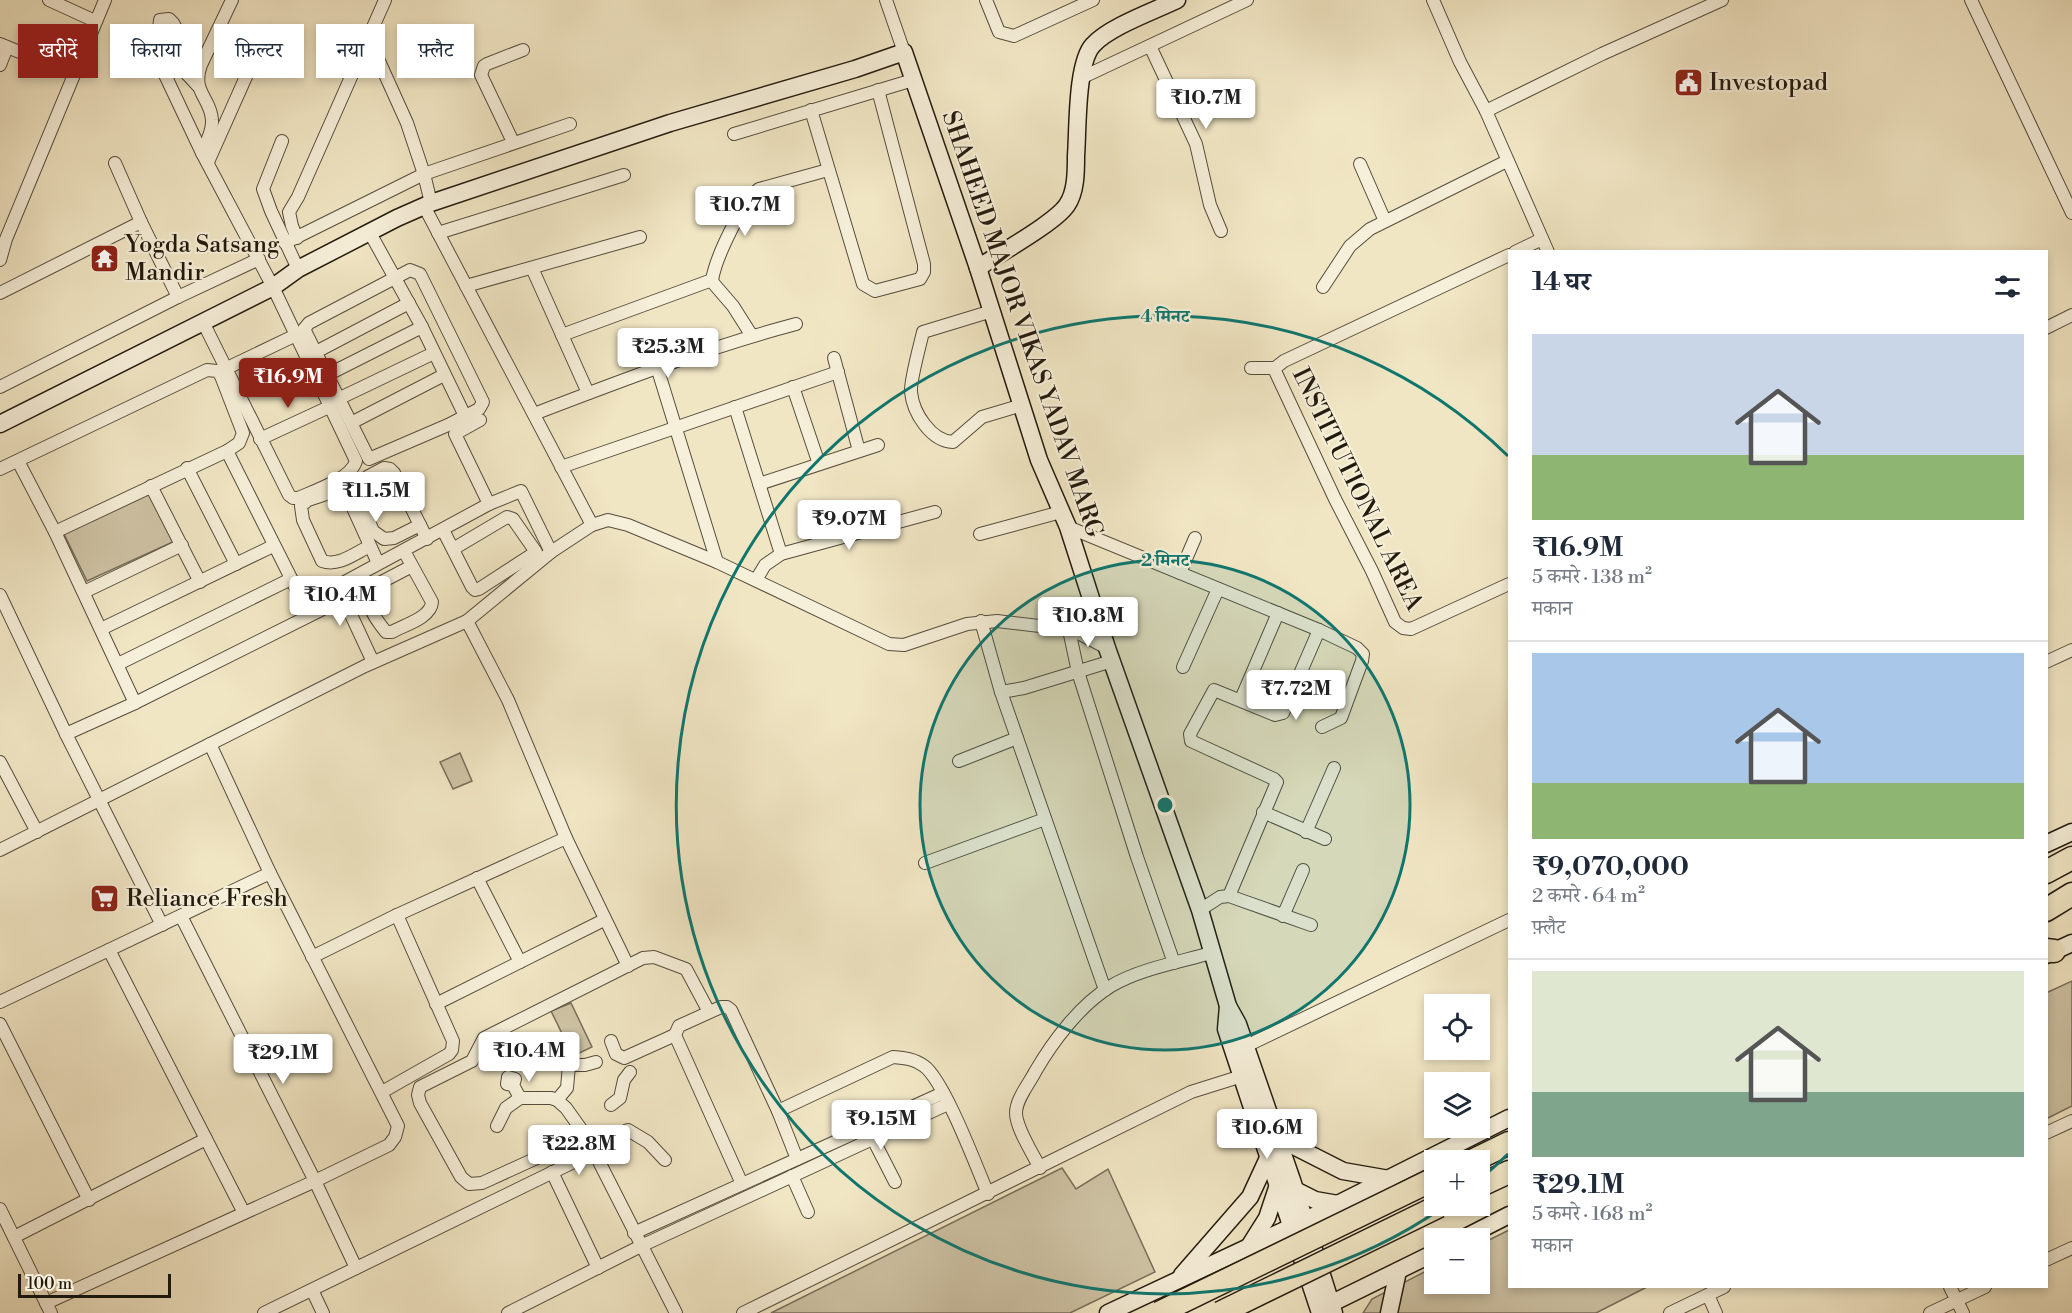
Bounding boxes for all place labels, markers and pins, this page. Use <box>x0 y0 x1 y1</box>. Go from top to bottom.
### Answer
public building icon: Investopad <box>1672 66 1704 98</box>
place label: Investopad <box>1709 68 1828 98</box>
pin: ₹10.7M <box>1157 79 1255 130</box>
pin: ₹10.7M <box>696 186 794 237</box>
place label: Yogda Satsang Mandir <box>123 230 280 288</box>
temple icon: Yogda Satsang Mandir <box>88 242 120 274</box>
pin: ₹25.3M <box>619 328 717 379</box>
pin: ₹16.9M <box>239 358 337 409</box>
pin: ₹11.5M <box>327 472 425 523</box>
pin: ₹9.07M <box>800 500 898 551</box>
pin: ₹10.4M <box>291 576 389 627</box>
pin: ₹10.8M <box>1039 597 1137 648</box>
pin: ₹7.72M <box>1247 670 1345 721</box>
centre of rings <box>1155 795 1175 815</box>
supermarket icon: Reliance Fresh <box>89 882 121 914</box>
place label: Reliance Fresh <box>126 884 288 914</box>
pin: ₹10.4M <box>480 1032 578 1083</box>
pin: ₹29.1M <box>234 1034 332 1085</box>
pin: ₹9.15M <box>832 1100 930 1151</box>
pin: ₹10.6M <box>1218 1109 1316 1160</box>
pin: ₹22.8M <box>530 1125 628 1176</box>

